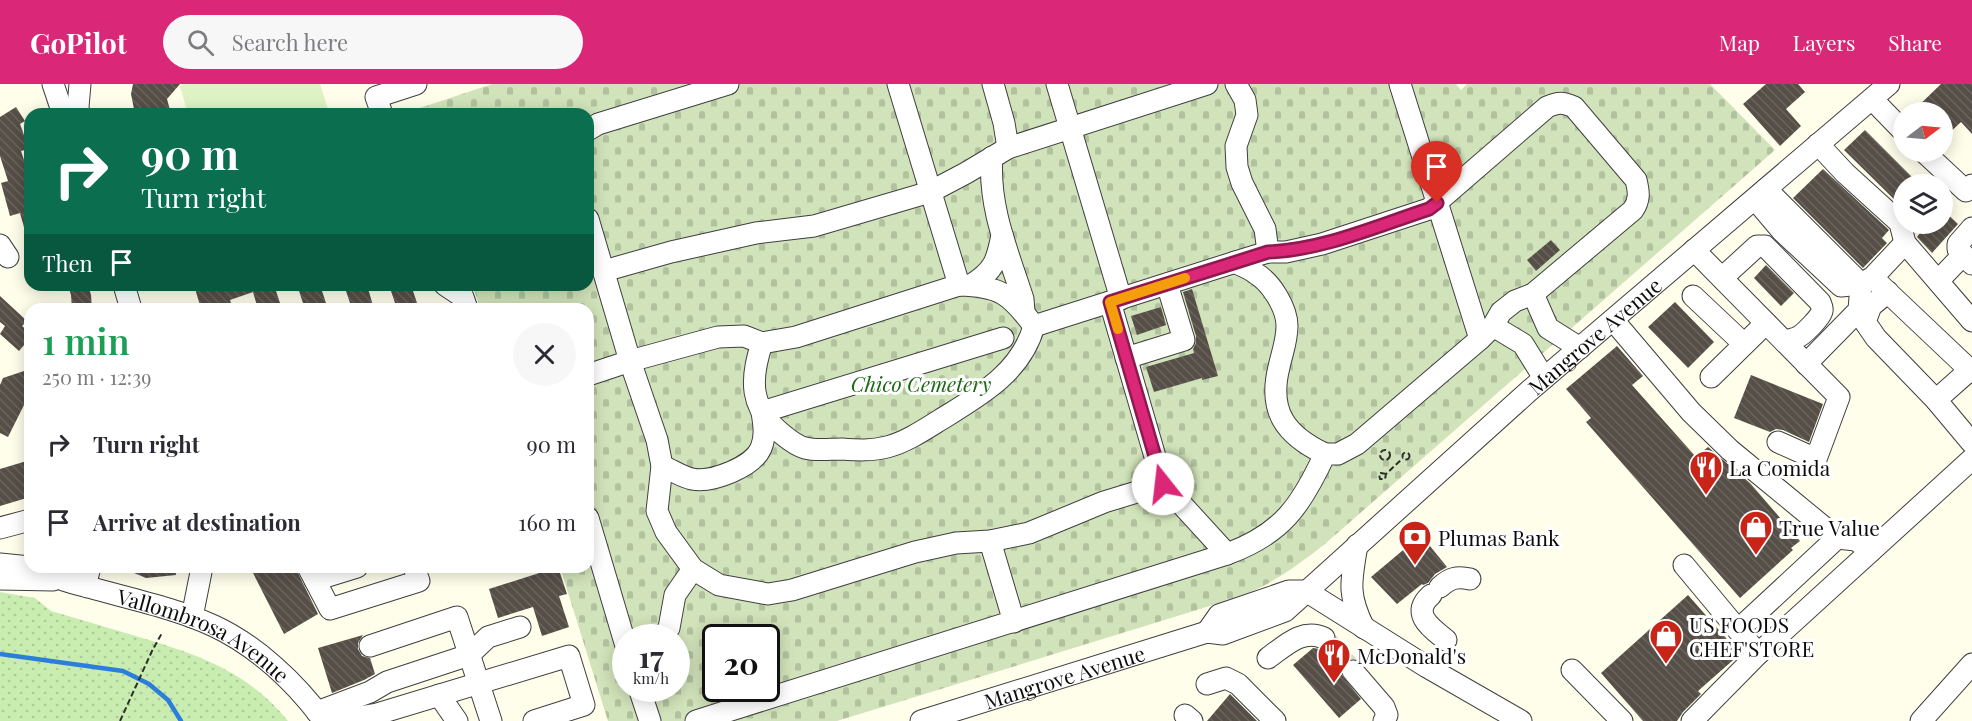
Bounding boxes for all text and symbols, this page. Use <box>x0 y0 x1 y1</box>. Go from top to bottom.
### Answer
search box <box>163 15 583 69</box>
text: GoPilot <box>30 24 127 61</box>
icon: search <box>184 26 217 59</box>
text: Search here <box>232 27 348 57</box>
text: Map <box>1719 28 1760 56</box>
text: Layers <box>1793 28 1855 56</box>
text: Share <box>1888 28 1942 56</box>
north arrow <box>1893 102 1953 162</box>
map controls <box>1893 102 1953 234</box>
text: 90 m <box>141 125 239 181</box>
icon: right <box>42 132 120 210</box>
pin <box>1411 141 1462 203</box>
icon: arrive <box>1420 150 1453 183</box>
button: layers <box>1893 174 1953 234</box>
text: Turn right <box>141 179 266 215</box>
icon: arrive <box>105 246 138 279</box>
text: Then <box>42 248 93 278</box>
street label: Mangrove Avenue <box>1522 271 1667 400</box>
text: 1 min <box>42 316 130 364</box>
button: close <box>513 323 576 386</box>
text: 250 m · 12:39 <box>42 363 151 390</box>
park label: Chico Cemetery <box>851 369 991 397</box>
icon: right <box>42 428 75 461</box>
text: Turn right <box>93 429 199 459</box>
text: 90 m <box>527 429 576 459</box>
restaurant icon: La Comida <box>1688 449 1724 496</box>
position arrow <box>1131 452 1195 516</box>
place label: La Comida <box>1729 453 1831 481</box>
icon: arrive <box>42 506 75 539</box>
text: Arrive at destination <box>93 507 301 537</box>
text: 160 m <box>518 507 576 537</box>
shop icon: True Value <box>1738 509 1774 556</box>
place label: True Value <box>1779 513 1880 541</box>
bank icon: Plumas Bank <box>1397 519 1433 566</box>
place label: Plumas Bank <box>1438 523 1560 551</box>
street label: Vallombrosa Avenue <box>114 581 296 688</box>
place label: US FOODS CHEF'STORE <box>1689 610 1814 662</box>
shop icon: US FOODS CHEF'STORE <box>1648 618 1684 665</box>
speed limit sign: 20 <box>702 624 780 702</box>
text: 17 <box>638 636 664 676</box>
restaurant icon: McDonald's <box>1316 637 1352 684</box>
street label: Mangrove Avenue <box>980 638 1148 715</box>
place label: McDonald's <box>1357 641 1466 669</box>
text: km/h <box>633 668 669 688</box>

